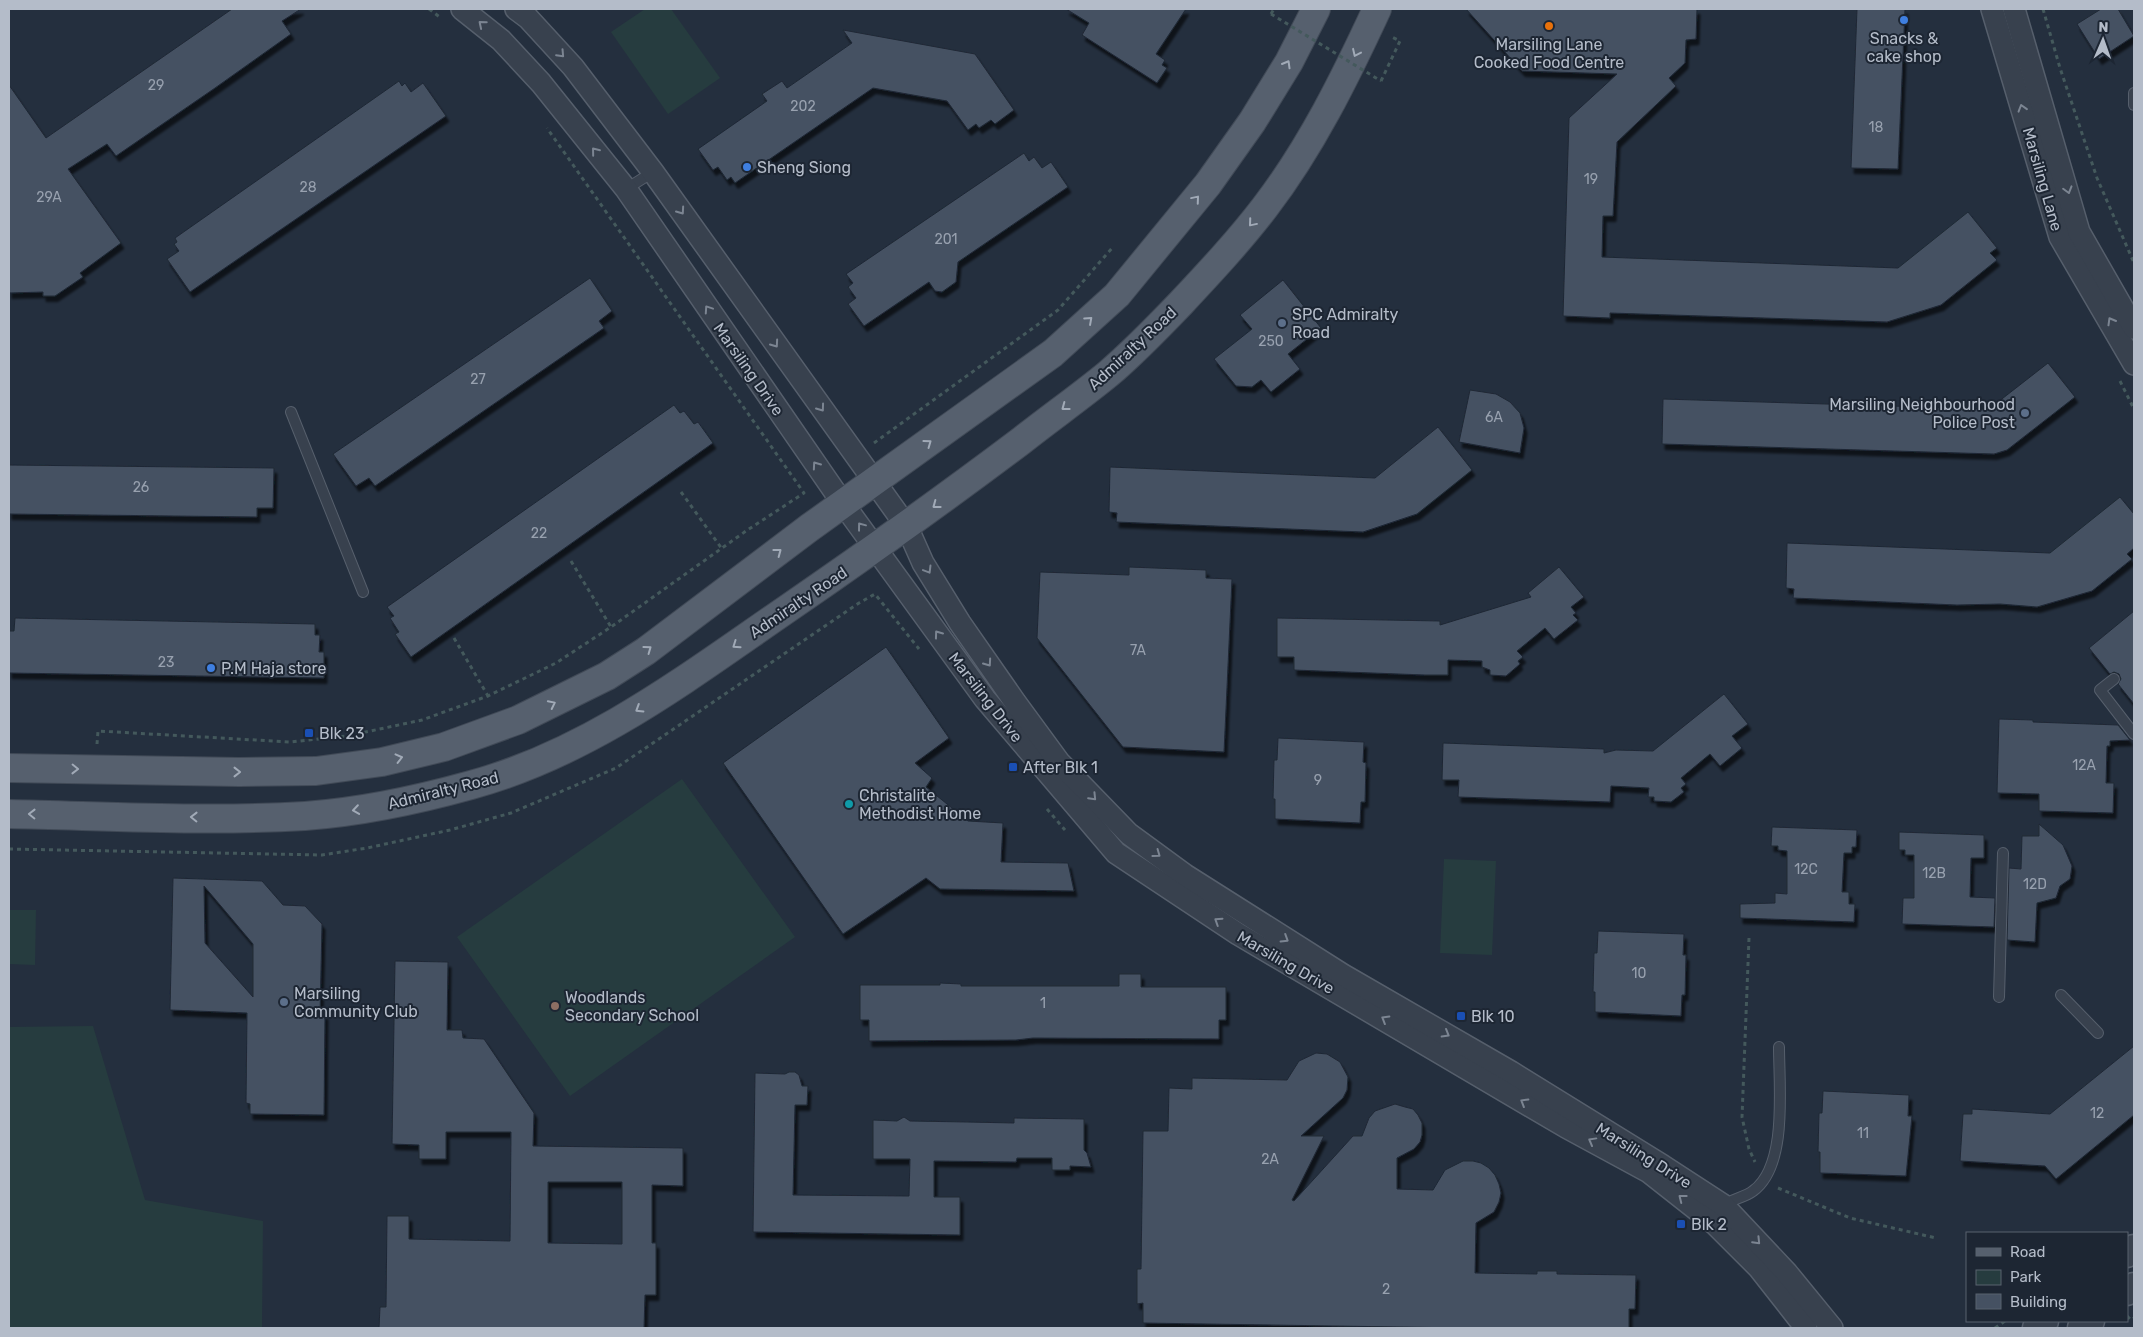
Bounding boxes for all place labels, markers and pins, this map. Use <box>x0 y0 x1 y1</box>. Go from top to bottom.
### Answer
marker: Snacks & cake shop <box>1898 14 1910 26</box>
marker: Marsiling Lane Cooked Food Centre <box>1543 20 1555 32</box>
place label: Snacks & cake shop <box>1866 29 1942 66</box>
place label: Marsiling Lane Cooked Food Centre <box>1474 35 1624 72</box>
place label: Sheng Siong <box>757 158 851 177</box>
marker: Sheng Siong <box>741 161 753 173</box>
place label: SPC Admiralty Road <box>1292 305 1399 342</box>
marker: SPC Admiralty Road <box>1276 317 1288 329</box>
place label: Marsiling Neighbourhood Police Post <box>1829 395 2015 432</box>
marker: Marsiling Neighbourhood Police Post <box>2019 407 2031 419</box>
place label: P.M Haja store <box>221 659 326 678</box>
marker: P.M Haja store <box>205 662 217 674</box>
place label: Blk 23 <box>319 724 365 743</box>
marker: Blk 23 <box>303 727 315 739</box>
place label: After Blk 1 <box>1023 758 1098 777</box>
marker: After Blk 1 <box>1007 761 1019 773</box>
place label: Christalite Methodist Home <box>859 786 981 823</box>
marker: Christalite Methodist Home <box>843 798 855 810</box>
place label: Marsiling Community Club <box>294 984 418 1021</box>
place label: Woodlands Secondary School <box>565 988 699 1025</box>
marker: Marsiling Community Club <box>278 996 290 1008</box>
marker: Woodlands Secondary School <box>549 1000 561 1012</box>
place label: Blk 10 <box>1471 1007 1515 1026</box>
marker: Blk 10 <box>1455 1010 1467 1022</box>
place label: Blk 2 <box>1691 1215 1727 1234</box>
marker: Blk 2 <box>1675 1218 1687 1230</box>

